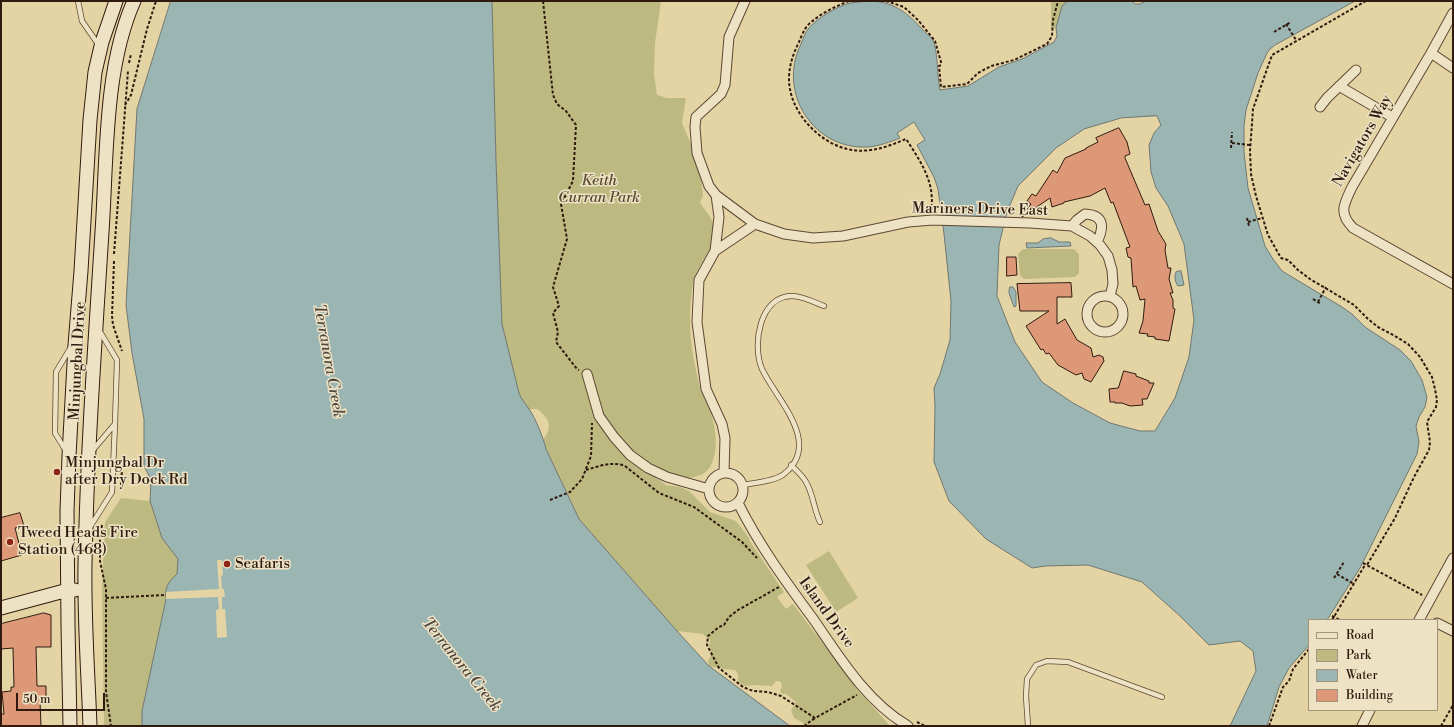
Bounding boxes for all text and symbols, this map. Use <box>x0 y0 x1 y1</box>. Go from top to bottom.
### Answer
street label: Navigators Way <box>1329 92 1397 190</box>
park label: Keith Curran Park <box>558 172 640 207</box>
street label: Mariners Drive East <box>912 200 1048 220</box>
street label: Minjungbal Drive <box>66 301 90 421</box>
water label: Terranora Creek <box>309 302 347 420</box>
place label: Minjungbal Dr after Dry Dock Rd <box>65 454 187 489</box>
marker: Minjungbal Dr after Dry Dock Rd <box>52 467 62 477</box>
place label: Tweed Heads Fire Station (468) <box>18 524 138 559</box>
marker: Tweed Heads Fire Station (468) <box>5 537 15 547</box>
place label: Seafaris <box>235 555 290 573</box>
marker: Seafaris <box>222 559 232 569</box>
street label: Island Drive <box>794 574 858 652</box>
water label: Terranora Creek <box>417 614 505 716</box>
legend <box>1308 619 1438 711</box>
text: Road <box>1346 628 1374 643</box>
text: Park <box>1346 648 1371 663</box>
text: Water <box>1346 668 1378 683</box>
scale bar <box>18 685 107 711</box>
text: Building <box>1346 688 1393 703</box>
text: 50 m <box>23 692 51 707</box>

